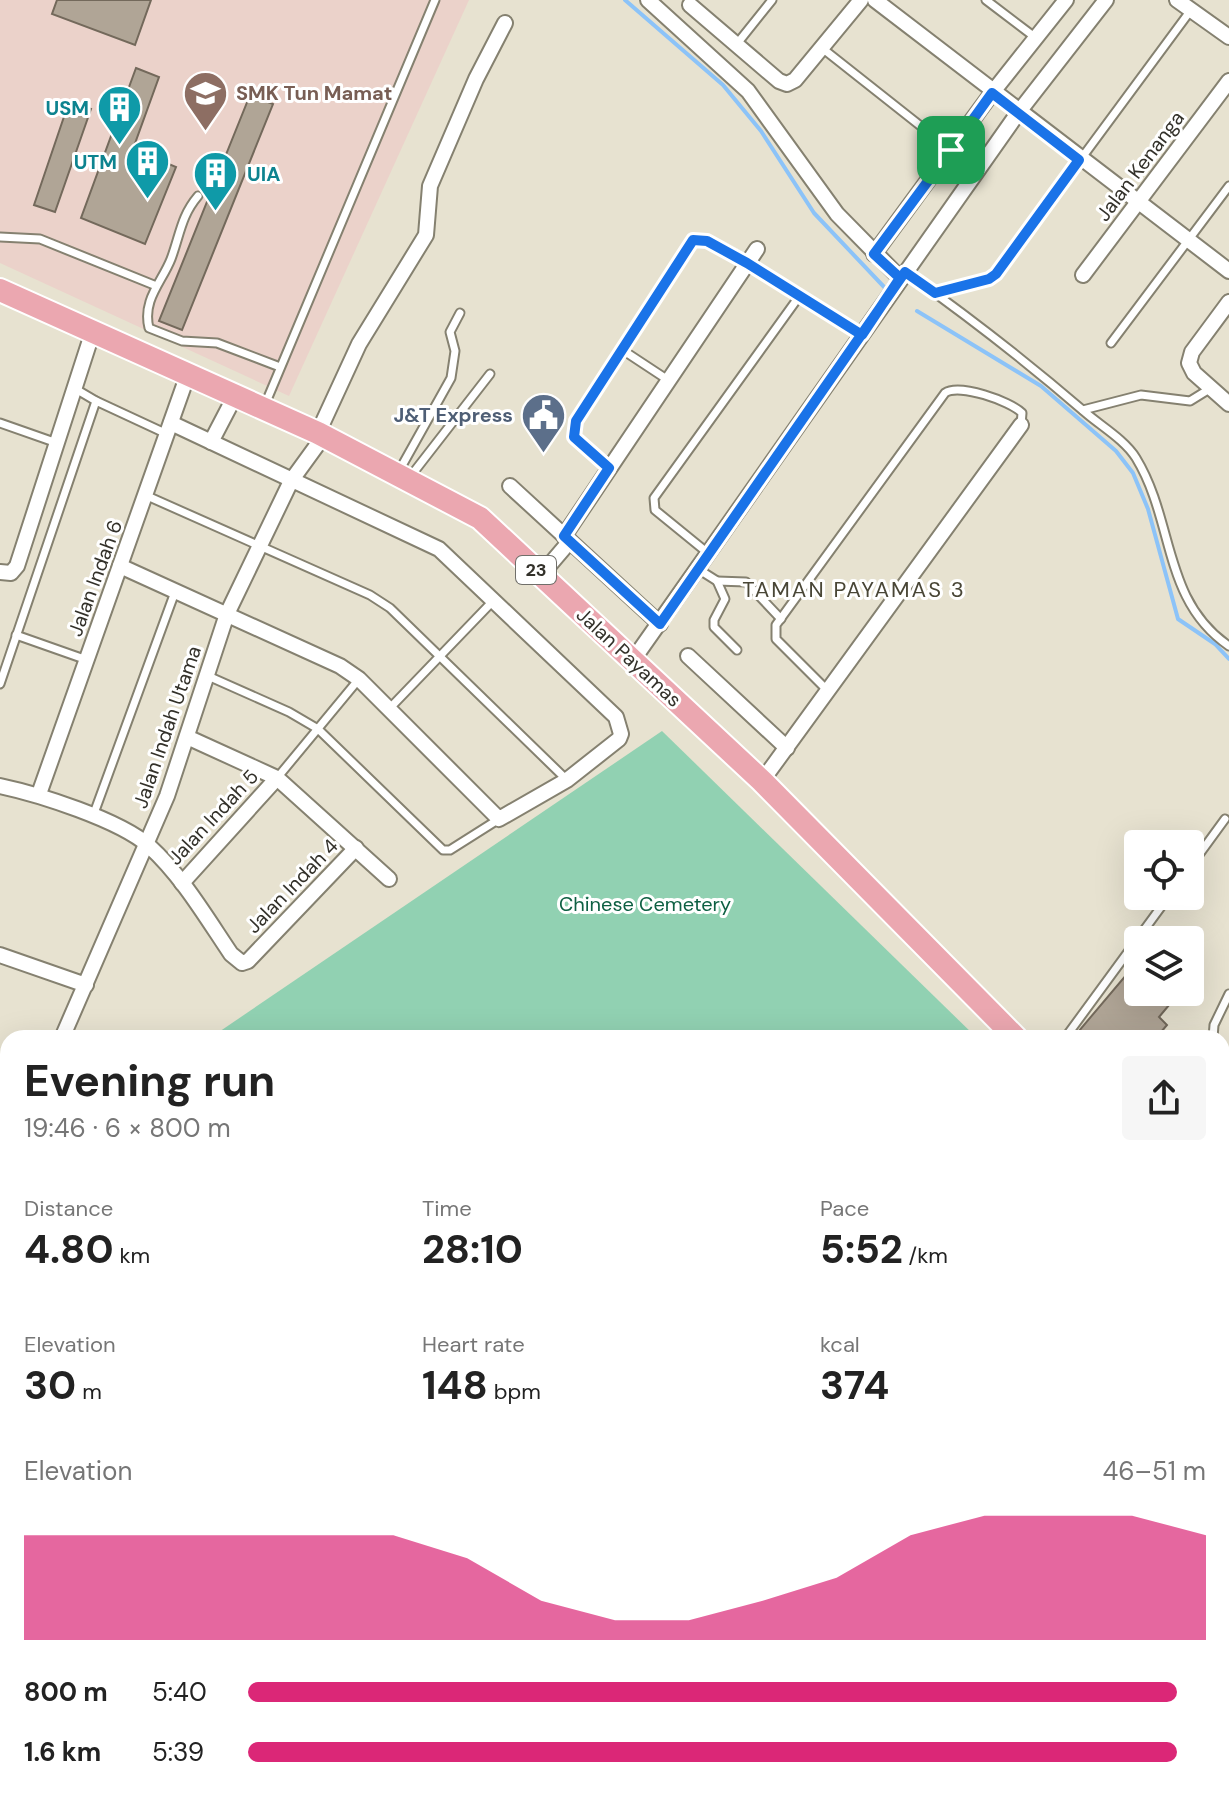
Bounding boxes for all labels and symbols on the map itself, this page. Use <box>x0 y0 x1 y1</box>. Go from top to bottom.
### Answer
school or university icon: SMK Tun Mamat <box>181 69 229 132</box>
place label: SMK Tun Mamat <box>236 80 392 106</box>
building icon: USM <box>96 84 144 147</box>
place label: USM <box>46 95 89 121</box>
street label: Jalan Kenanga <box>1090 106 1190 226</box>
pin <box>917 116 985 184</box>
building icon: UTM <box>124 138 172 201</box>
place label: UTM <box>74 149 117 175</box>
building icon: UIA <box>192 150 240 213</box>
place label: UIA <box>247 161 280 187</box>
public building icon: J&T Express <box>520 391 568 454</box>
place label: J&T Express <box>393 402 513 428</box>
street label: Jalan Indah 6 <box>62 516 128 640</box>
road number: 23 <box>516 556 556 584</box>
district label: TAMAN PAYAMAS 3 <box>742 575 966 604</box>
street label: Jalan Payamas <box>571 601 687 713</box>
street label: Jalan Indah Utama <box>127 642 207 812</box>
street label: Jalan Indah 5 <box>162 764 264 870</box>
street label: Jalan Indah 4 <box>240 833 344 939</box>
park label: Chinese Cemetery <box>559 891 731 917</box>

